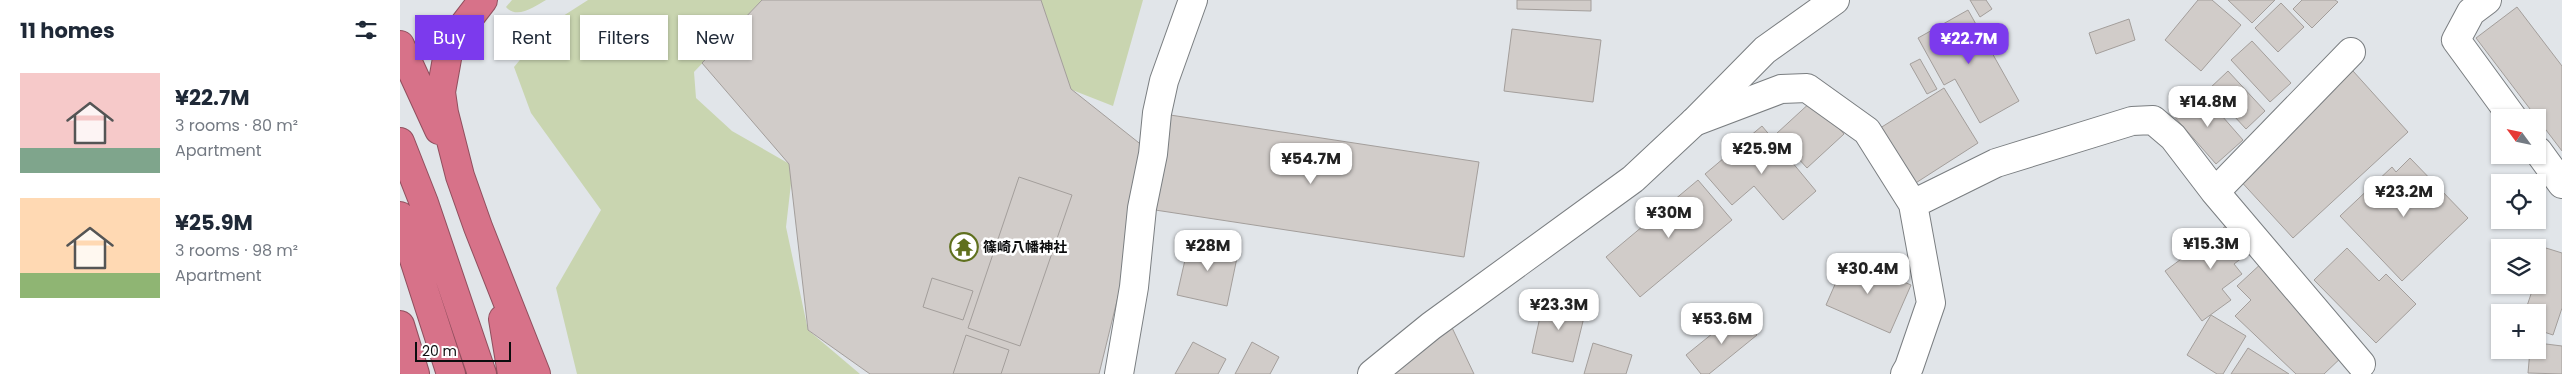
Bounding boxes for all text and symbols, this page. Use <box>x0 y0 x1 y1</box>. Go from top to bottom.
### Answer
chip: Buy <box>415 15 484 60</box>
chip: Rent <box>494 15 570 60</box>
chip: Filters <box>580 15 668 60</box>
chip: New <box>678 15 752 60</box>
text: 11 homes <box>20 16 115 45</box>
icon: filters <box>352 16 380 44</box>
pin: ¥22.7M <box>1928 22 2010 65</box>
text: ¥22.7M <box>1941 27 1997 50</box>
text: ¥22.7M <box>175 83 250 112</box>
pin: ¥14.8M <box>2167 86 2249 128</box>
text: ¥14.8M <box>2179 90 2237 113</box>
icon: home <box>60 93 120 153</box>
north arrow <box>2491 109 2546 164</box>
map controls <box>2491 109 2546 359</box>
text: 3 rooms · 80 m² <box>175 114 298 137</box>
pin: ¥25.9M <box>1721 132 1803 175</box>
text: ¥25.9M <box>1732 137 1792 160</box>
text: Apartment <box>175 139 262 162</box>
pin: ¥54.7M <box>1270 142 1352 185</box>
text: ¥54.7M <box>1281 147 1341 170</box>
button: locate <box>2491 174 2546 229</box>
pin: ¥23.2M <box>2363 176 2445 218</box>
text: ¥23.2M <box>2375 180 2433 203</box>
pin: ¥30M <box>1639 196 1699 239</box>
text: ¥30M <box>1646 201 1692 224</box>
text: ¥25.9M <box>175 208 253 237</box>
icon: home <box>60 218 120 278</box>
pin: ¥15.3M <box>2170 228 2252 270</box>
pin: ¥28M <box>1178 230 1238 272</box>
temple icon: 篠崎八幡神社 <box>949 232 979 262</box>
text: ¥15.3M <box>2183 232 2239 255</box>
text: ¥28M <box>1186 234 1230 257</box>
place label: 篠崎八幡神社 <box>983 237 1067 257</box>
text: 3 rooms · 98 m² <box>175 239 298 262</box>
button: layers <box>2491 239 2546 294</box>
pin: ¥30.4M <box>1827 252 1909 295</box>
text: ¥30.4M <box>1838 257 1898 280</box>
text: Apartment <box>175 264 262 287</box>
pin: ¥23.3M <box>1518 288 1600 331</box>
text: ¥23.3M <box>1530 293 1588 316</box>
pin: ¥53.6M <box>1681 302 1763 345</box>
button: + <box>2491 304 2546 359</box>
text: ¥53.6M <box>1692 307 1752 330</box>
scale bar <box>415 339 511 362</box>
text: 20 m <box>422 341 457 361</box>

